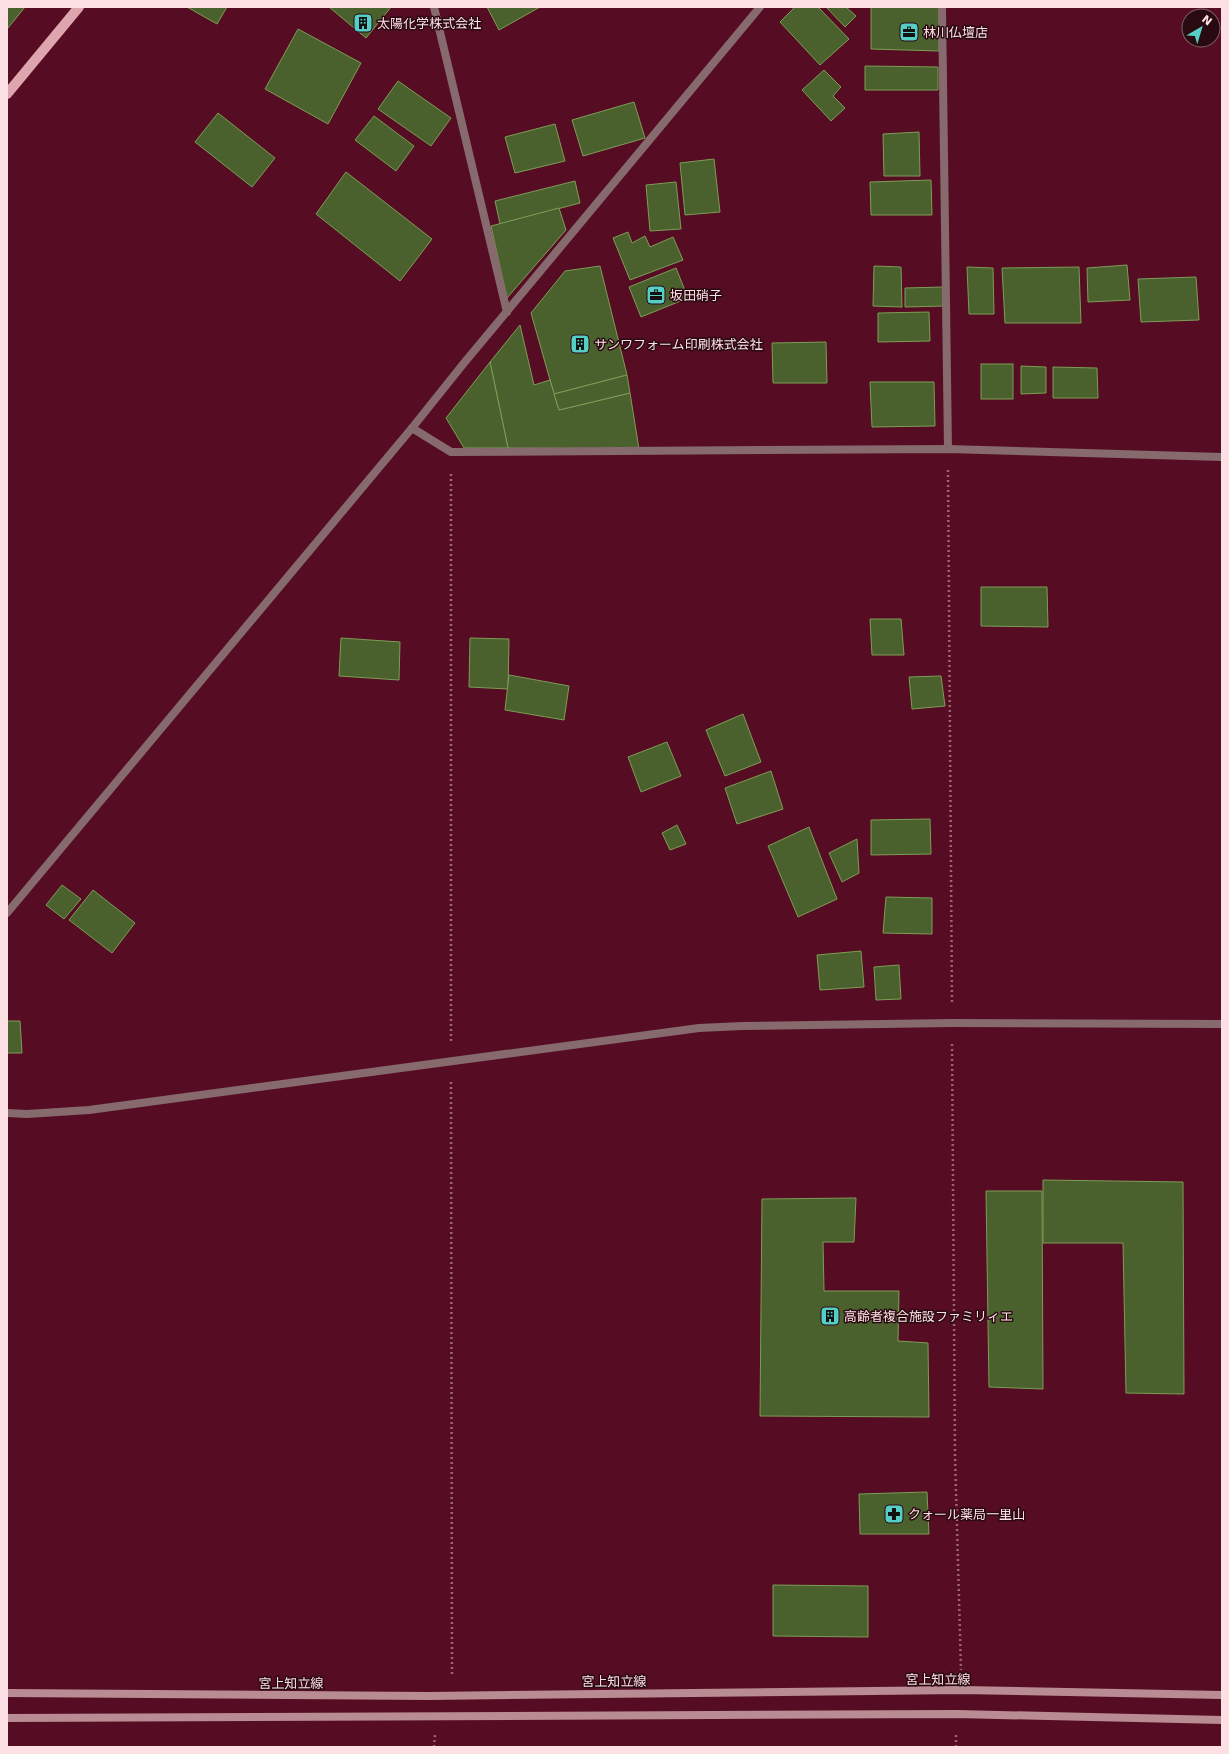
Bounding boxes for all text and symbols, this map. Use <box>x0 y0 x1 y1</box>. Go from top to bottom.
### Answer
north arrow <box>1181 8 1221 48</box>
building icon: 太陽化学株式会社 <box>352 12 374 34</box>
text: N <box>1199 13 1214 28</box>
place label: 太陽化学株式会社 <box>377 16 481 31</box>
office icon: 林川仏壇店 <box>898 21 920 43</box>
place label: 林川仏壇店 <box>923 25 988 40</box>
office icon: 坂田硝子 <box>645 284 667 306</box>
place label: 坂田硝子 <box>670 288 722 303</box>
building icon: サンワフォーム印刷株式会社 <box>569 333 591 355</box>
place label: サンワフォーム印刷株式会社 <box>594 337 763 352</box>
building icon: 高齢者複合施設ファミリィエ <box>819 1305 841 1327</box>
place label: 高齢者複合施設ファミリィエ <box>844 1309 1013 1324</box>
pharmacy icon: クォール薬局一里山 <box>883 1503 905 1525</box>
place label: クォール薬局一里山 <box>908 1507 1025 1522</box>
street label: 宮上知立線 <box>905 1672 971 1687</box>
street label: 宮上知立線 <box>581 1674 647 1689</box>
street label: 宮上知立線 <box>258 1676 324 1691</box>

